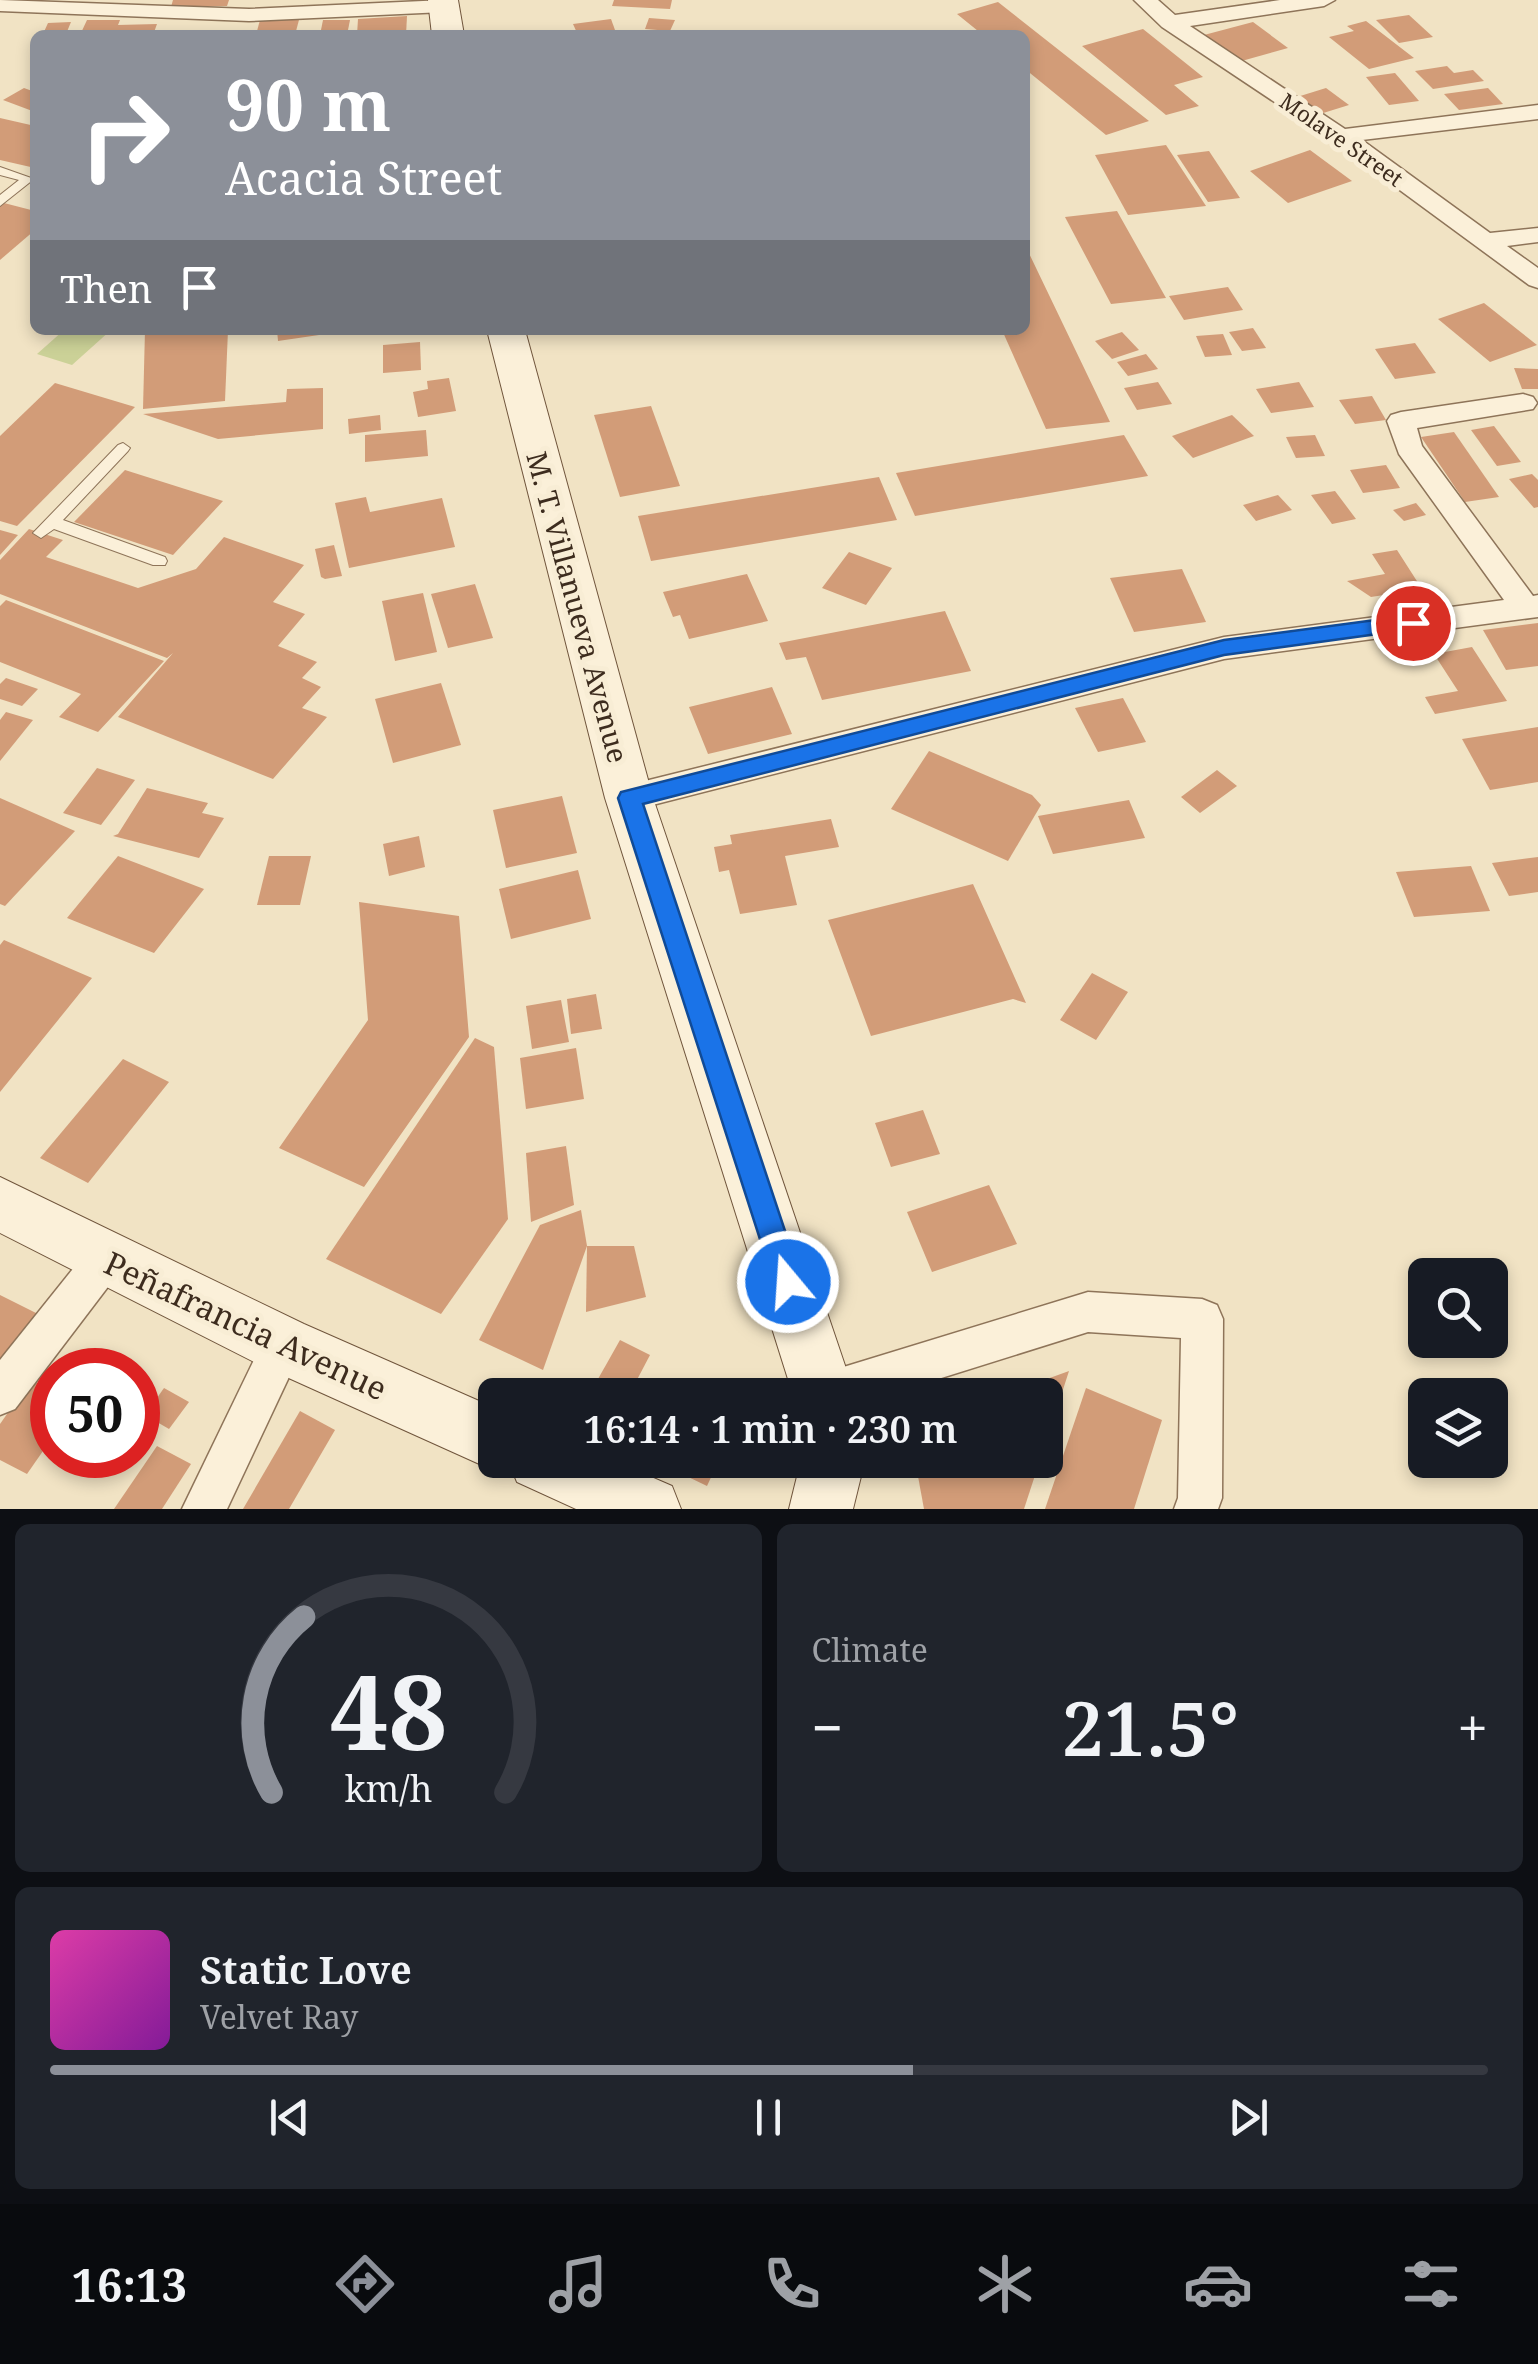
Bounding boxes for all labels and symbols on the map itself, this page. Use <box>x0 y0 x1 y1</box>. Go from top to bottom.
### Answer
street label: Molave Street <box>1274 85 1410 193</box>
street label: M. T. Villanueva Avenue <box>518 447 638 767</box>
pin <box>1371 581 1456 666</box>
position arrow <box>736 1230 840 1334</box>
street label: Peñafrancia Avenue <box>98 1241 394 1409</box>
speed limit sign: 50 <box>30 1348 160 1478</box>

